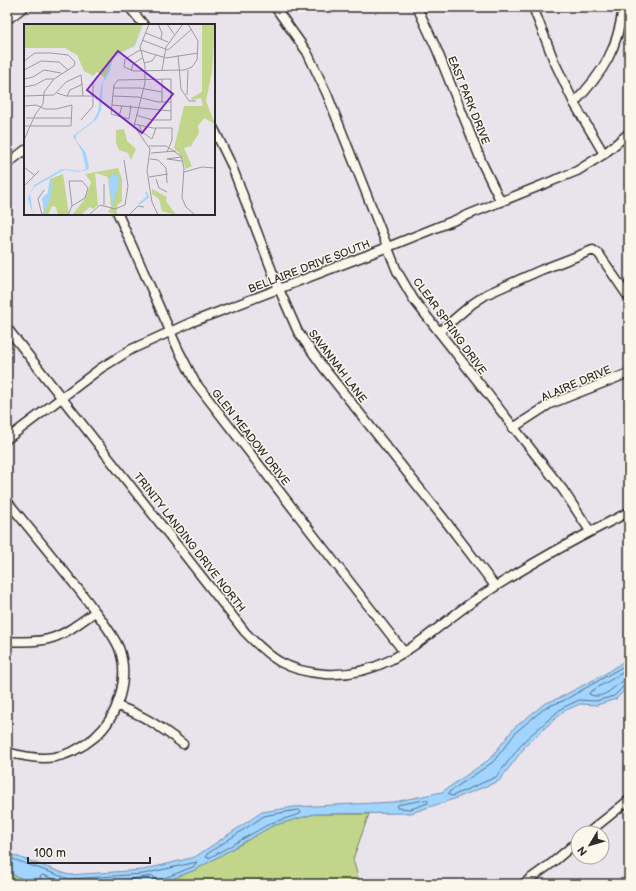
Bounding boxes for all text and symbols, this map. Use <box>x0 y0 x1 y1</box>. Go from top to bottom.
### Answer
inset map <box>24 24 215 215</box>
street label: EAST PARK DRIVE <box>445 54 492 146</box>
street label: BELLAIRE DRIVE SOUTH <box>246 237 372 296</box>
street label: CLEAR SPRING DRIVE <box>410 275 489 377</box>
street label: SAVANNAH LANE <box>306 327 369 405</box>
street label: ALAIRE DRIVE <box>539 363 613 404</box>
street label: GLEN MEADOW DRIVE <box>209 386 292 488</box>
street label: TRINITY LANDING DRIVE NORTH <box>131 470 248 615</box>
north arrow <box>570 825 610 865</box>
scale bar <box>28 839 150 865</box>
text: N <box>575 844 590 858</box>
text: 100 m <box>34 846 66 861</box>

